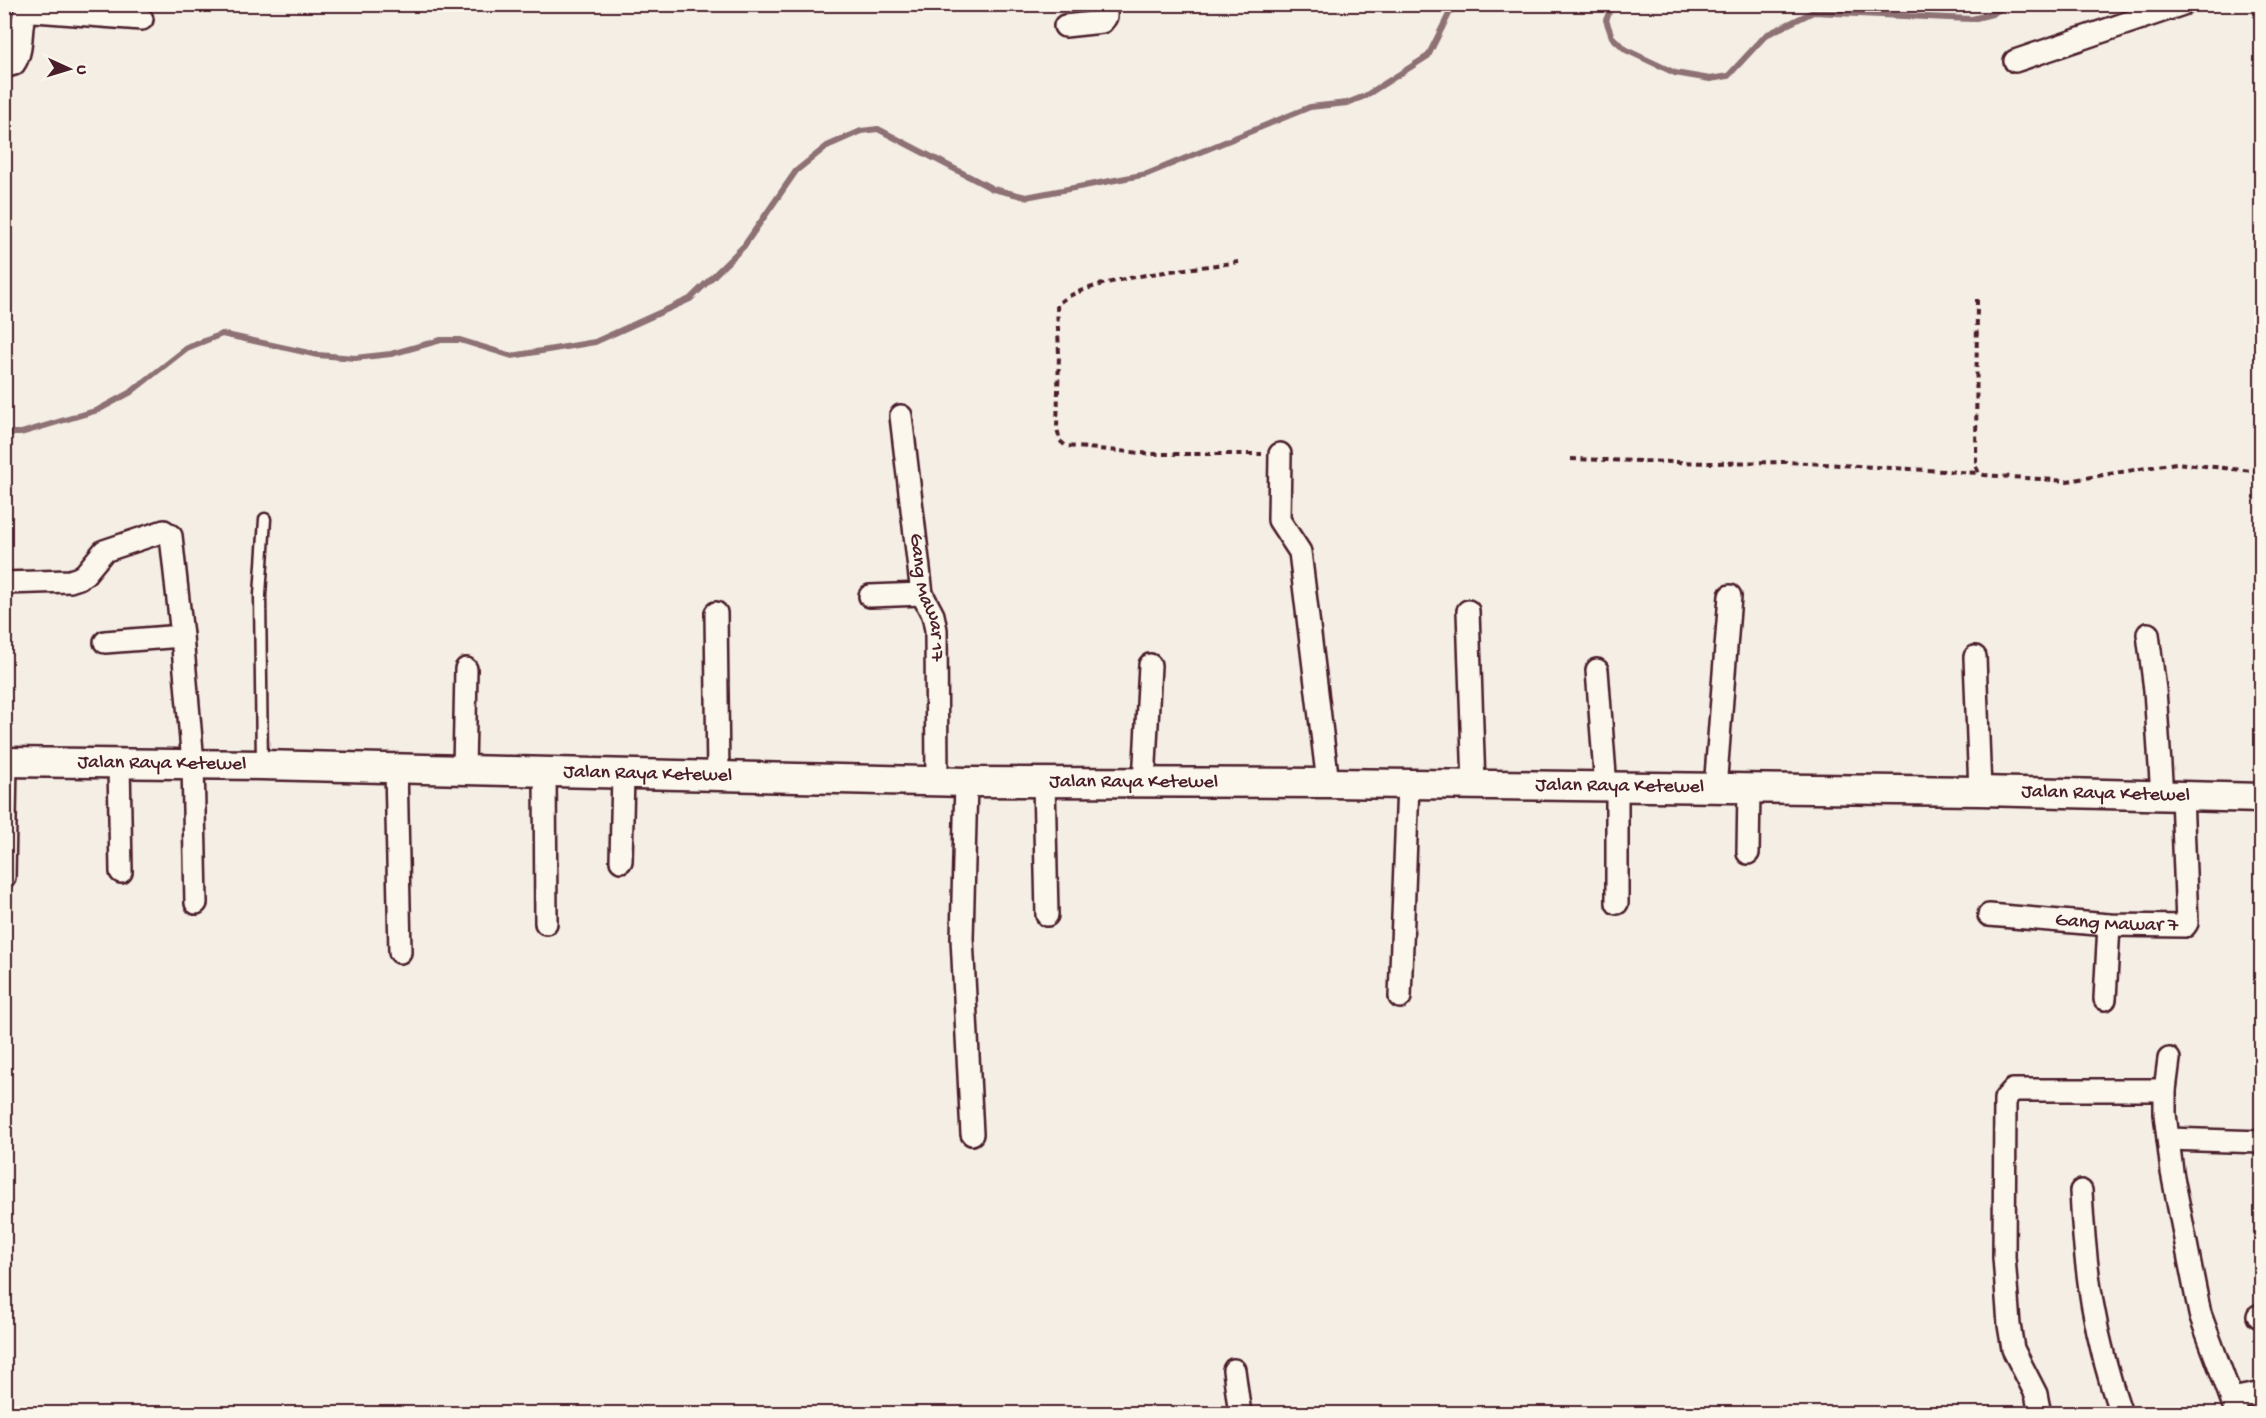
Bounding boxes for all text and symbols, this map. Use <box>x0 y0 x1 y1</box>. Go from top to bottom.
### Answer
north arrow <box>39 39 99 99</box>
text: U <box>71 65 90 76</box>
street label: Gang Mawar 17 <box>903 532 948 662</box>
street label: Jalan Raya Ketewel <box>77 751 247 776</box>
street label: Jalan Raya Ketewel <box>563 761 733 788</box>
street label: Jalan Raya Ketewel <box>1049 771 1218 794</box>
street label: Jalan Raya Ketewel <box>1535 774 1704 799</box>
street label: Jalan Raya Ketewel <box>2021 781 2190 808</box>
street label: Gang Mawar 7 <box>2054 909 2179 937</box>

